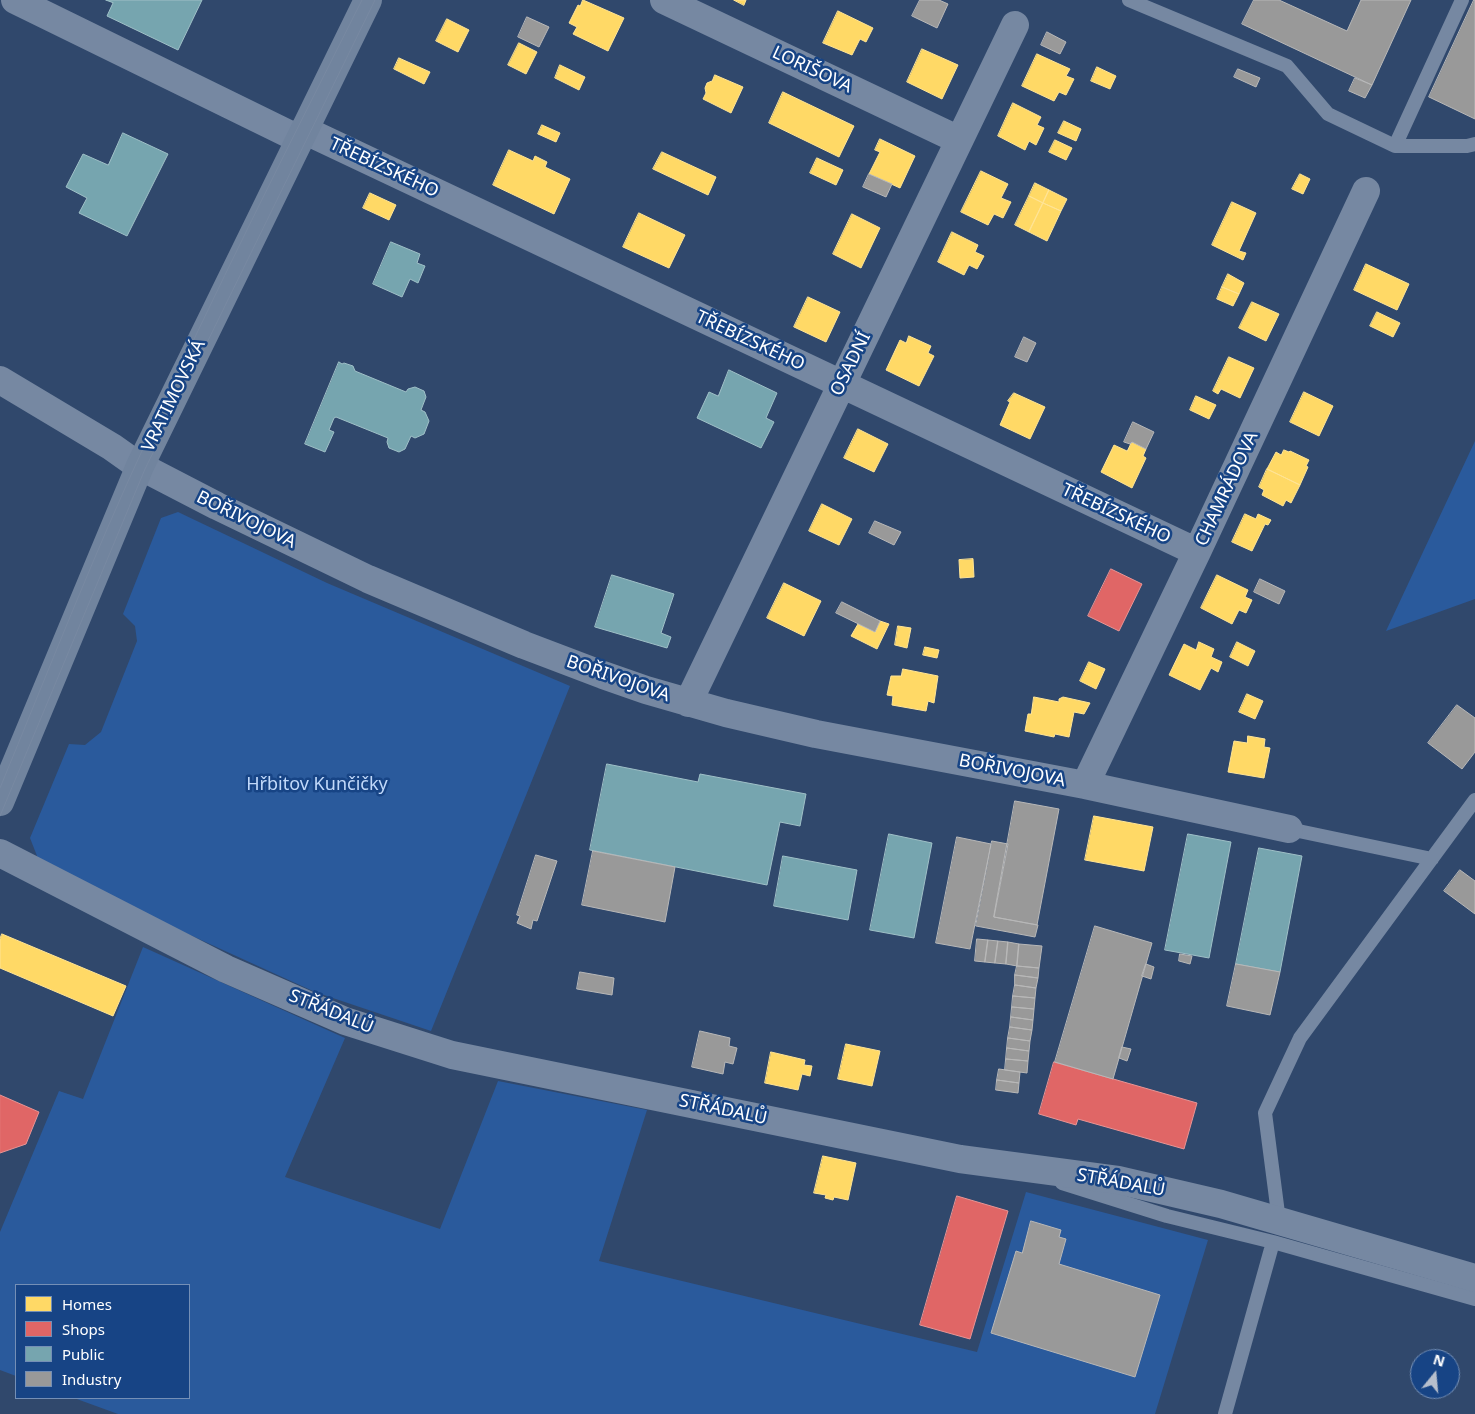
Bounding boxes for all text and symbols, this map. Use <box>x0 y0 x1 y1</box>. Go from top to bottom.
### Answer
street label: LORIŠOVA <box>769 42 855 98</box>
street label: TŘEBÍZSKÉHO <box>326 133 442 203</box>
street label: TŘEBÍZSKÉHO <box>692 306 808 376</box>
street label: OSADNÍ <box>826 329 876 399</box>
street label: VRATIMOVSKÁ <box>138 336 210 456</box>
street label: CHAMRÁDOVA <box>1191 428 1263 550</box>
street label: TŘEBÍZSKÉHO <box>1058 479 1174 549</box>
street label: BOŘIVOJOVA <box>193 487 299 553</box>
street label: BOŘIVOJOVA <box>563 651 673 707</box>
street label: BOŘIVOJOVA <box>957 750 1067 792</box>
park label: Hřbitov Kunčičky <box>246 774 388 796</box>
street label: STŘÁDALŮ <box>286 985 376 1039</box>
street label: STŘÁDALŮ <box>677 1090 769 1130</box>
street label: STŘÁDALŮ <box>1075 1165 1167 1201</box>
legend <box>15 1284 190 1399</box>
text: Homes <box>62 1294 112 1314</box>
text: Shops <box>62 1319 105 1339</box>
text: Public <box>62 1344 105 1364</box>
north arrow <box>1410 1349 1460 1399</box>
text: N <box>1431 1349 1447 1371</box>
text: Industry <box>62 1369 121 1389</box>

